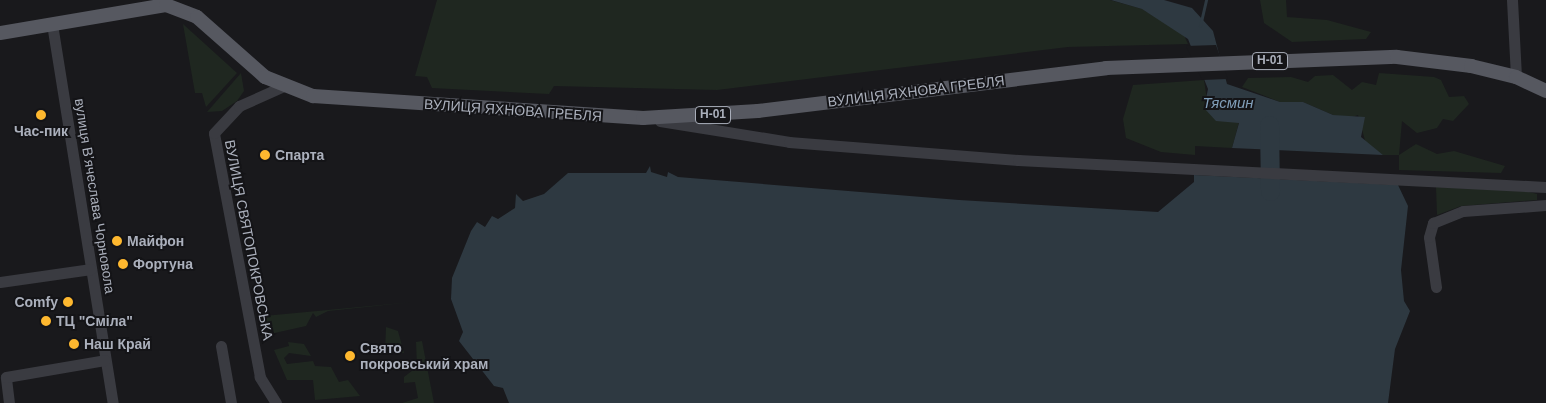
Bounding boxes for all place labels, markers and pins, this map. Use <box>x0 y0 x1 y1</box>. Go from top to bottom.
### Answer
marker: Час-пик <box>35 109 47 121</box>
place label: Час-пик <box>14 123 68 139</box>
place label: Спарта <box>275 147 324 163</box>
marker: Спарта <box>259 149 271 161</box>
place label: Майфон <box>127 233 184 249</box>
marker: Майфон <box>111 235 123 247</box>
place label: Фортуна <box>133 256 193 272</box>
marker: Фортуна <box>117 258 129 270</box>
place label: Comfy <box>14 294 58 310</box>
marker: Comfy <box>62 296 74 308</box>
place label: ТЦ "Смiла" <box>56 313 133 329</box>
marker: ТЦ "Смiла" <box>40 315 52 327</box>
place label: Наш Край <box>84 336 151 352</box>
marker: Наш Край <box>68 338 80 350</box>
place label: Свято покровський храм <box>360 340 488 372</box>
marker: Свято покровський храм <box>344 350 356 362</box>

